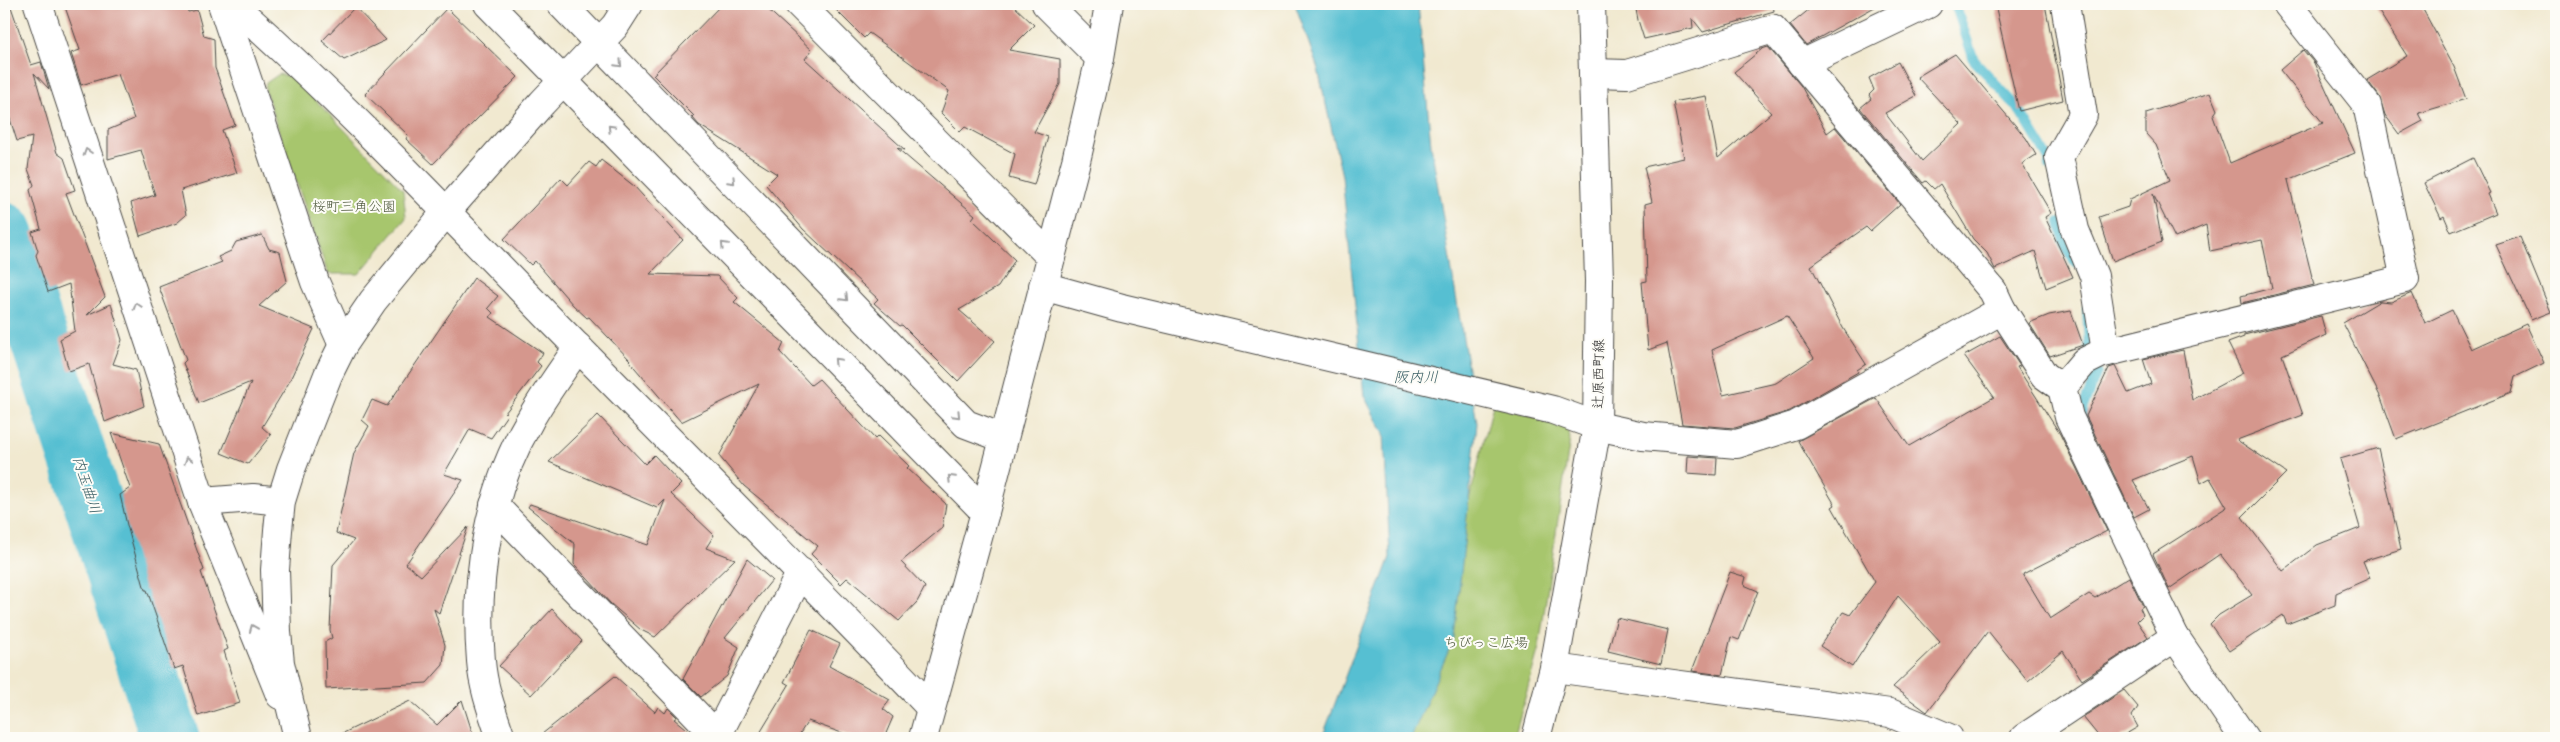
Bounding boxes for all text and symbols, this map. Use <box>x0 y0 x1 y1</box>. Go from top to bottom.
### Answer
one-way arrow <box>613 58 622 67</box>
one-way arrow <box>608 125 617 134</box>
one-way arrow <box>82 148 92 156</box>
one-way arrow <box>726 175 735 184</box>
park label: 桜町三角公園 <box>312 198 396 215</box>
one-way arrow <box>721 241 730 250</box>
one-way arrow <box>839 292 848 301</box>
one-way arrow <box>133 302 143 311</box>
street label: 辻原西町線 <box>1589 339 1608 409</box>
one-way arrow <box>834 358 843 367</box>
water label: 阪内川 <box>1393 368 1439 386</box>
one-way arrow <box>951 410 960 419</box>
water label: 内玉曲川 <box>69 454 105 516</box>
one-way arrow <box>184 457 194 465</box>
one-way arrow <box>947 474 956 483</box>
one-way arrow <box>249 624 259 633</box>
park label: ちびっこ広場 <box>1444 634 1528 651</box>

